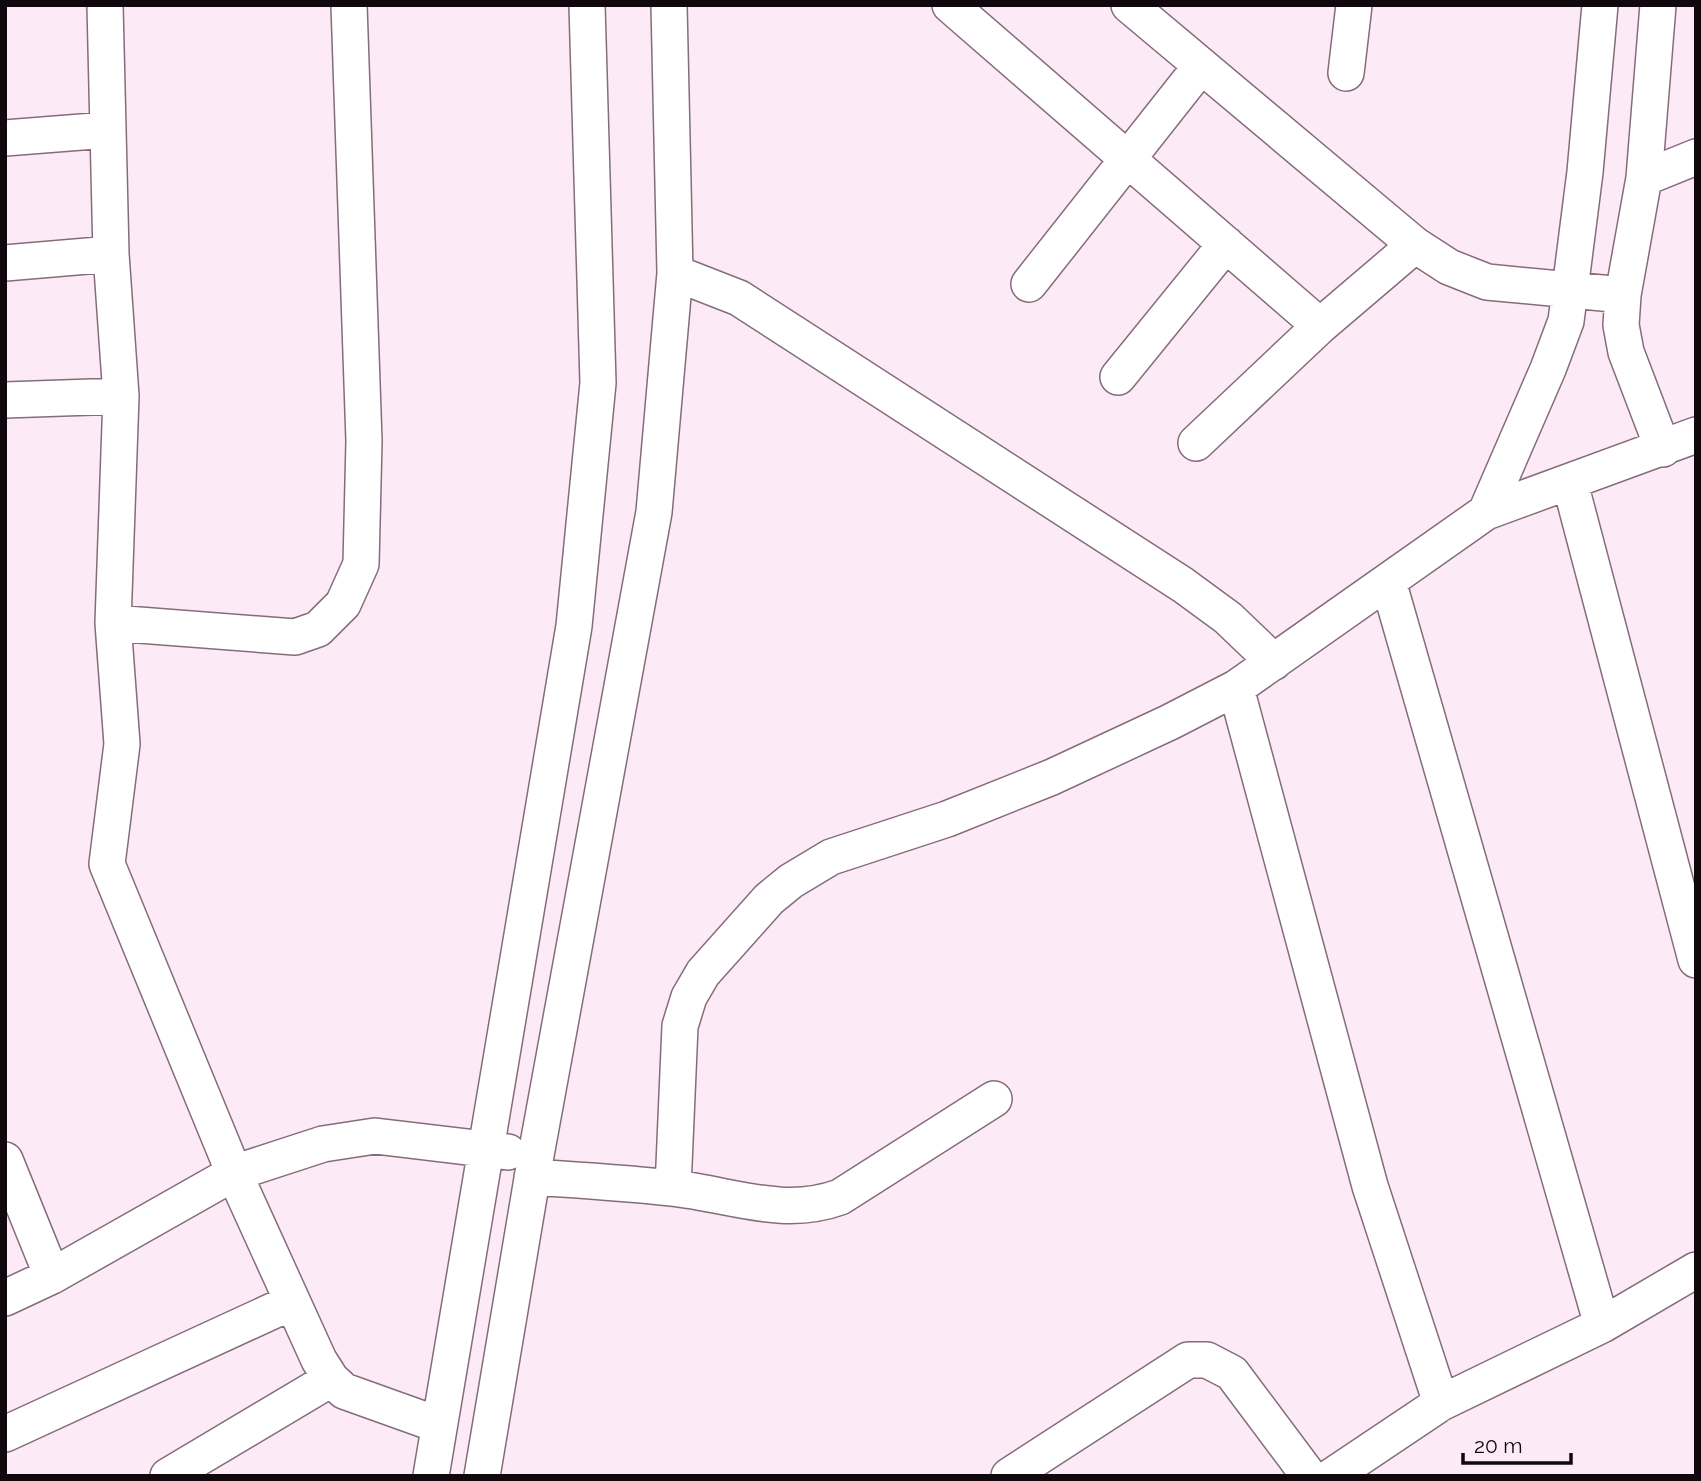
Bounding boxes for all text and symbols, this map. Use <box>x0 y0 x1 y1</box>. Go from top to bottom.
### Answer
scale bar <box>1463 1422 1572 1466</box>
text: 20 m <box>1474 1433 1522 1458</box>

